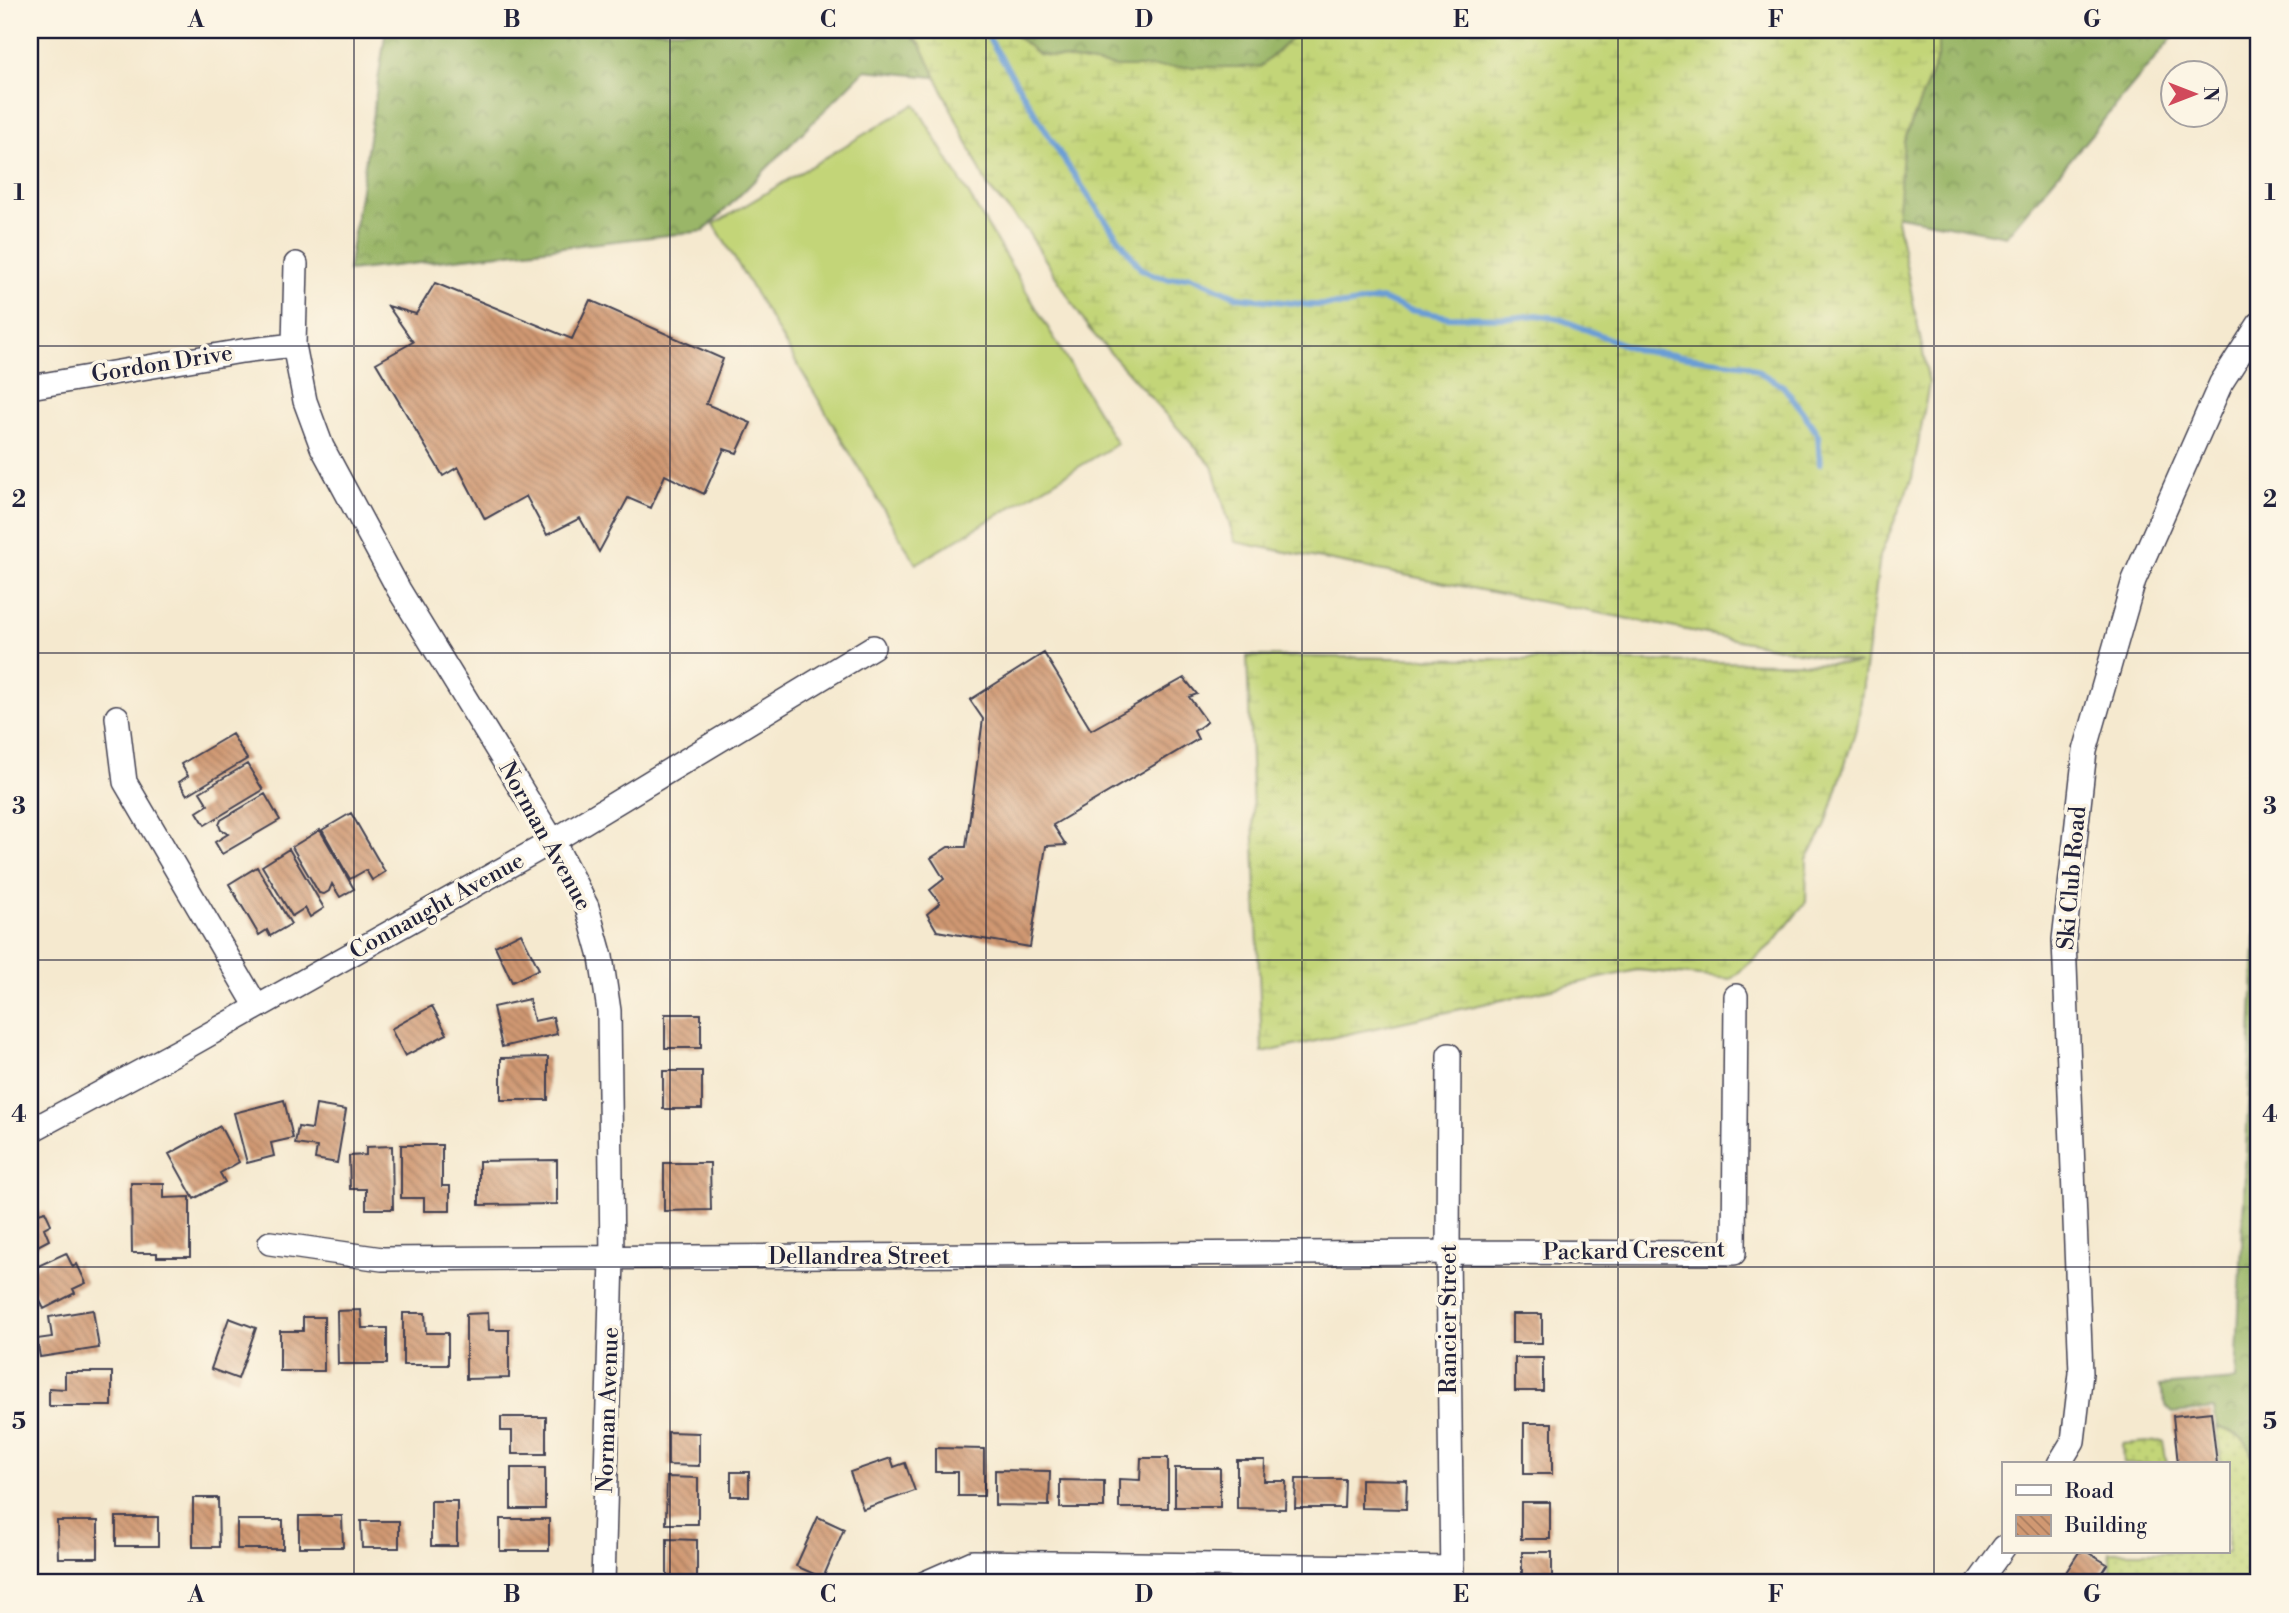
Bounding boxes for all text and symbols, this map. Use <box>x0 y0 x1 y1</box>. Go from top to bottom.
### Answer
text: A <box>187 6 205 34</box>
text: B <box>503 6 521 34</box>
text: C <box>820 6 836 34</box>
text: D <box>1135 6 1153 34</box>
text: E <box>1453 6 1469 34</box>
text: F <box>1768 6 1784 34</box>
text: G <box>2083 6 2101 34</box>
north arrow <box>2160 60 2230 130</box>
text: N <box>2198 86 2222 102</box>
text: 1 <box>13 179 25 207</box>
text: 1 <box>2264 179 2276 207</box>
street label: Gordon Drive <box>89 339 235 389</box>
text: 2 <box>12 486 26 514</box>
text: 2 <box>2263 486 2277 514</box>
street label: Norman Avenue <box>492 757 598 915</box>
text: 3 <box>12 793 26 821</box>
text: 3 <box>2263 793 2277 821</box>
street label: Ski Club Road <box>2052 805 2092 951</box>
street label: Connaught Avenue <box>345 846 529 966</box>
text: 4 <box>11 1101 27 1129</box>
text: 4 <box>2262 1101 2278 1129</box>
street label: Packard Crescent <box>1543 1235 1725 1267</box>
street label: Dellandrea Street <box>768 1243 950 1271</box>
street label: Rancier Street <box>1435 1244 1463 1394</box>
street label: Norman Avenue <box>591 1326 625 1494</box>
text: 5 <box>12 1408 26 1436</box>
text: 5 <box>2263 1408 2277 1436</box>
legend <box>2002 1462 2230 1554</box>
text: Road <box>2065 1479 2114 1505</box>
text: Building <box>2064 1513 2147 1539</box>
text: A <box>187 1581 205 1609</box>
text: B <box>503 1581 521 1609</box>
text: C <box>820 1581 836 1609</box>
text: D <box>1135 1581 1153 1609</box>
text: E <box>1453 1581 1469 1609</box>
text: F <box>1768 1581 1784 1609</box>
text: G <box>2083 1581 2101 1609</box>

